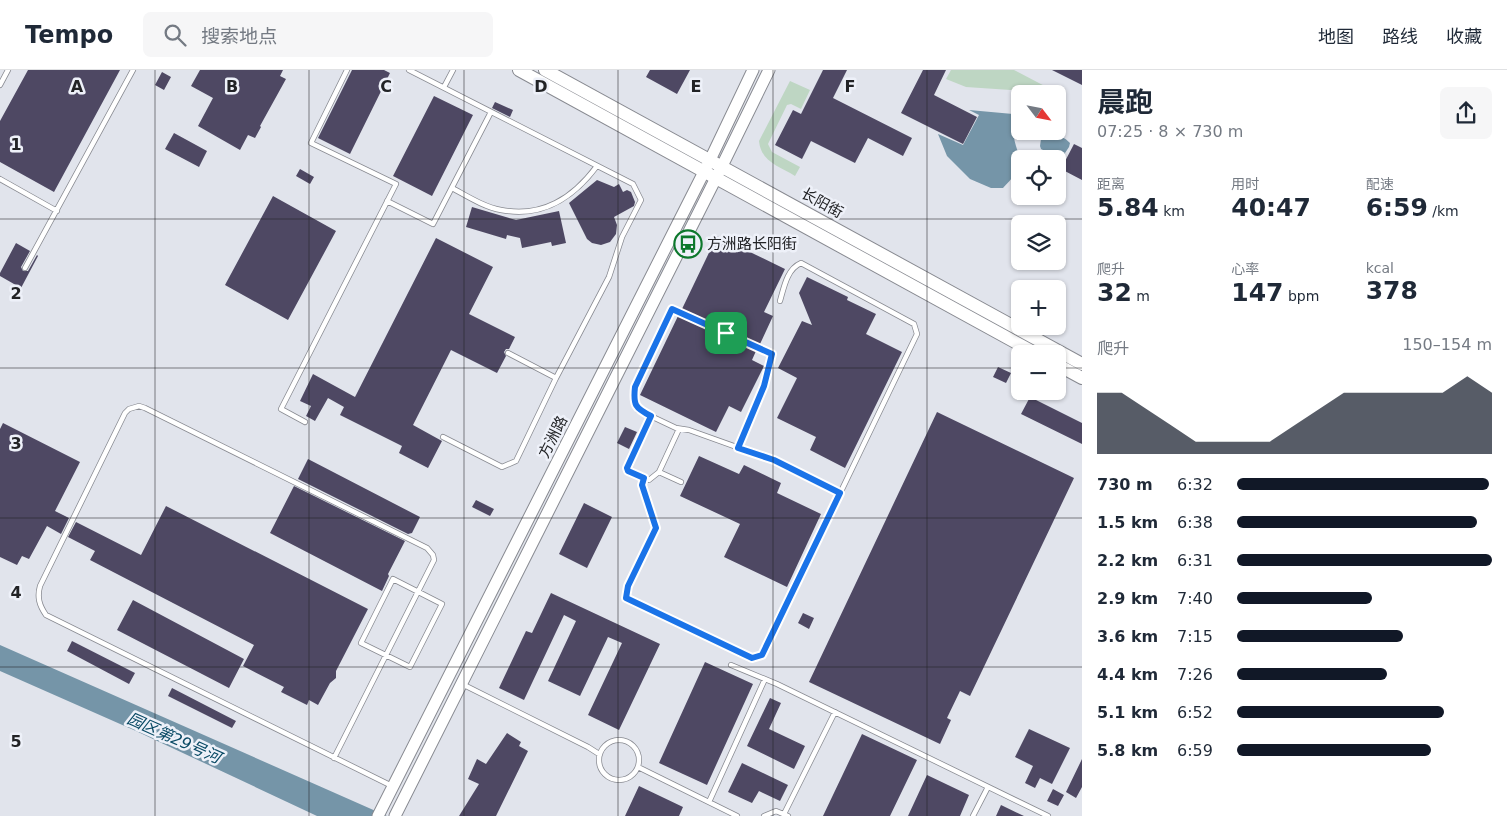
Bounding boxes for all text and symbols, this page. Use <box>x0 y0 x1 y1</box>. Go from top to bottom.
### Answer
search box <box>143 12 493 57</box>
text: Tempo <box>25 21 113 49</box>
icon: search <box>161 21 189 49</box>
text: 搜索地点 <box>201 25 277 47</box>
text: 地图 <box>1318 26 1354 47</box>
text: 路线 <box>1382 26 1418 47</box>
text: 收藏 <box>1446 26 1482 47</box>
text: A <box>71 77 84 96</box>
text: B <box>226 77 238 96</box>
text: C <box>380 77 392 96</box>
text: D <box>534 77 548 96</box>
text: E <box>691 77 701 96</box>
text: F <box>845 77 855 96</box>
north arrow <box>1011 85 1066 140</box>
map controls <box>1011 85 1066 400</box>
text: 晨跑 <box>1097 86 1153 119</box>
button: share <box>1440 87 1492 139</box>
text: 07:25 · 8 × 730 m <box>1097 122 1243 141</box>
text: 1 <box>10 135 22 154</box>
button: locate <box>1011 150 1066 205</box>
text: 距离 <box>1097 176 1125 192</box>
text: 用时 <box>1231 176 1259 192</box>
text: 配速 <box>1366 176 1394 192</box>
street label: 长阳街 <box>798 184 846 222</box>
text: 5.84 <box>1097 193 1159 222</box>
text: 40:47 <box>1231 193 1311 222</box>
text: 6:59 <box>1366 193 1428 222</box>
text: km <box>1159 203 1185 219</box>
text: /km <box>1428 203 1459 219</box>
button: layers <box>1011 215 1066 270</box>
bus stop icon: 方洲路长阳街 <box>673 229 703 259</box>
place label: 方洲路长阳街 <box>707 235 797 253</box>
text: kcal <box>1366 260 1394 276</box>
text: 爬升 <box>1097 261 1125 277</box>
text: 心率 <box>1231 261 1259 277</box>
text: 378 <box>1366 276 1418 305</box>
text: 32 <box>1097 278 1132 307</box>
text: 147 <box>1231 278 1284 307</box>
button: + <box>1011 280 1066 335</box>
text: 2 <box>10 284 22 303</box>
text: m <box>1132 288 1150 304</box>
text: bpm <box>1284 288 1319 304</box>
pin <box>705 312 747 354</box>
icon: arrive <box>712 319 740 347</box>
text: 150–154 m <box>1402 335 1492 354</box>
text: 爬升 <box>1097 339 1129 358</box>
button: − <box>1011 345 1066 400</box>
street label: 方洲路 <box>535 413 571 461</box>
text: 3 <box>10 434 22 453</box>
text: 730 m <box>1097 475 1153 494</box>
text: 6:32 <box>1177 475 1213 494</box>
text: 1.5 km <box>1097 513 1158 532</box>
text: 6:38 <box>1177 513 1213 532</box>
text: 2.2 km <box>1097 551 1158 570</box>
text: 6:31 <box>1177 551 1213 570</box>
text: 4 <box>10 583 22 602</box>
text: 2.9 km <box>1097 589 1158 608</box>
text: 7:40 <box>1177 589 1213 608</box>
text: 3.6 km <box>1097 627 1158 646</box>
text: 7:15 <box>1177 627 1213 646</box>
text: 4.4 km <box>1097 665 1158 684</box>
text: 7:26 <box>1177 665 1213 684</box>
text: 5.1 km <box>1097 703 1158 722</box>
text: 6:52 <box>1177 703 1213 722</box>
water label: 园区第29号河 <box>124 709 226 768</box>
text: 5 <box>10 732 22 751</box>
text: 5.8 km <box>1097 741 1158 760</box>
text: 6:59 <box>1177 741 1213 760</box>

